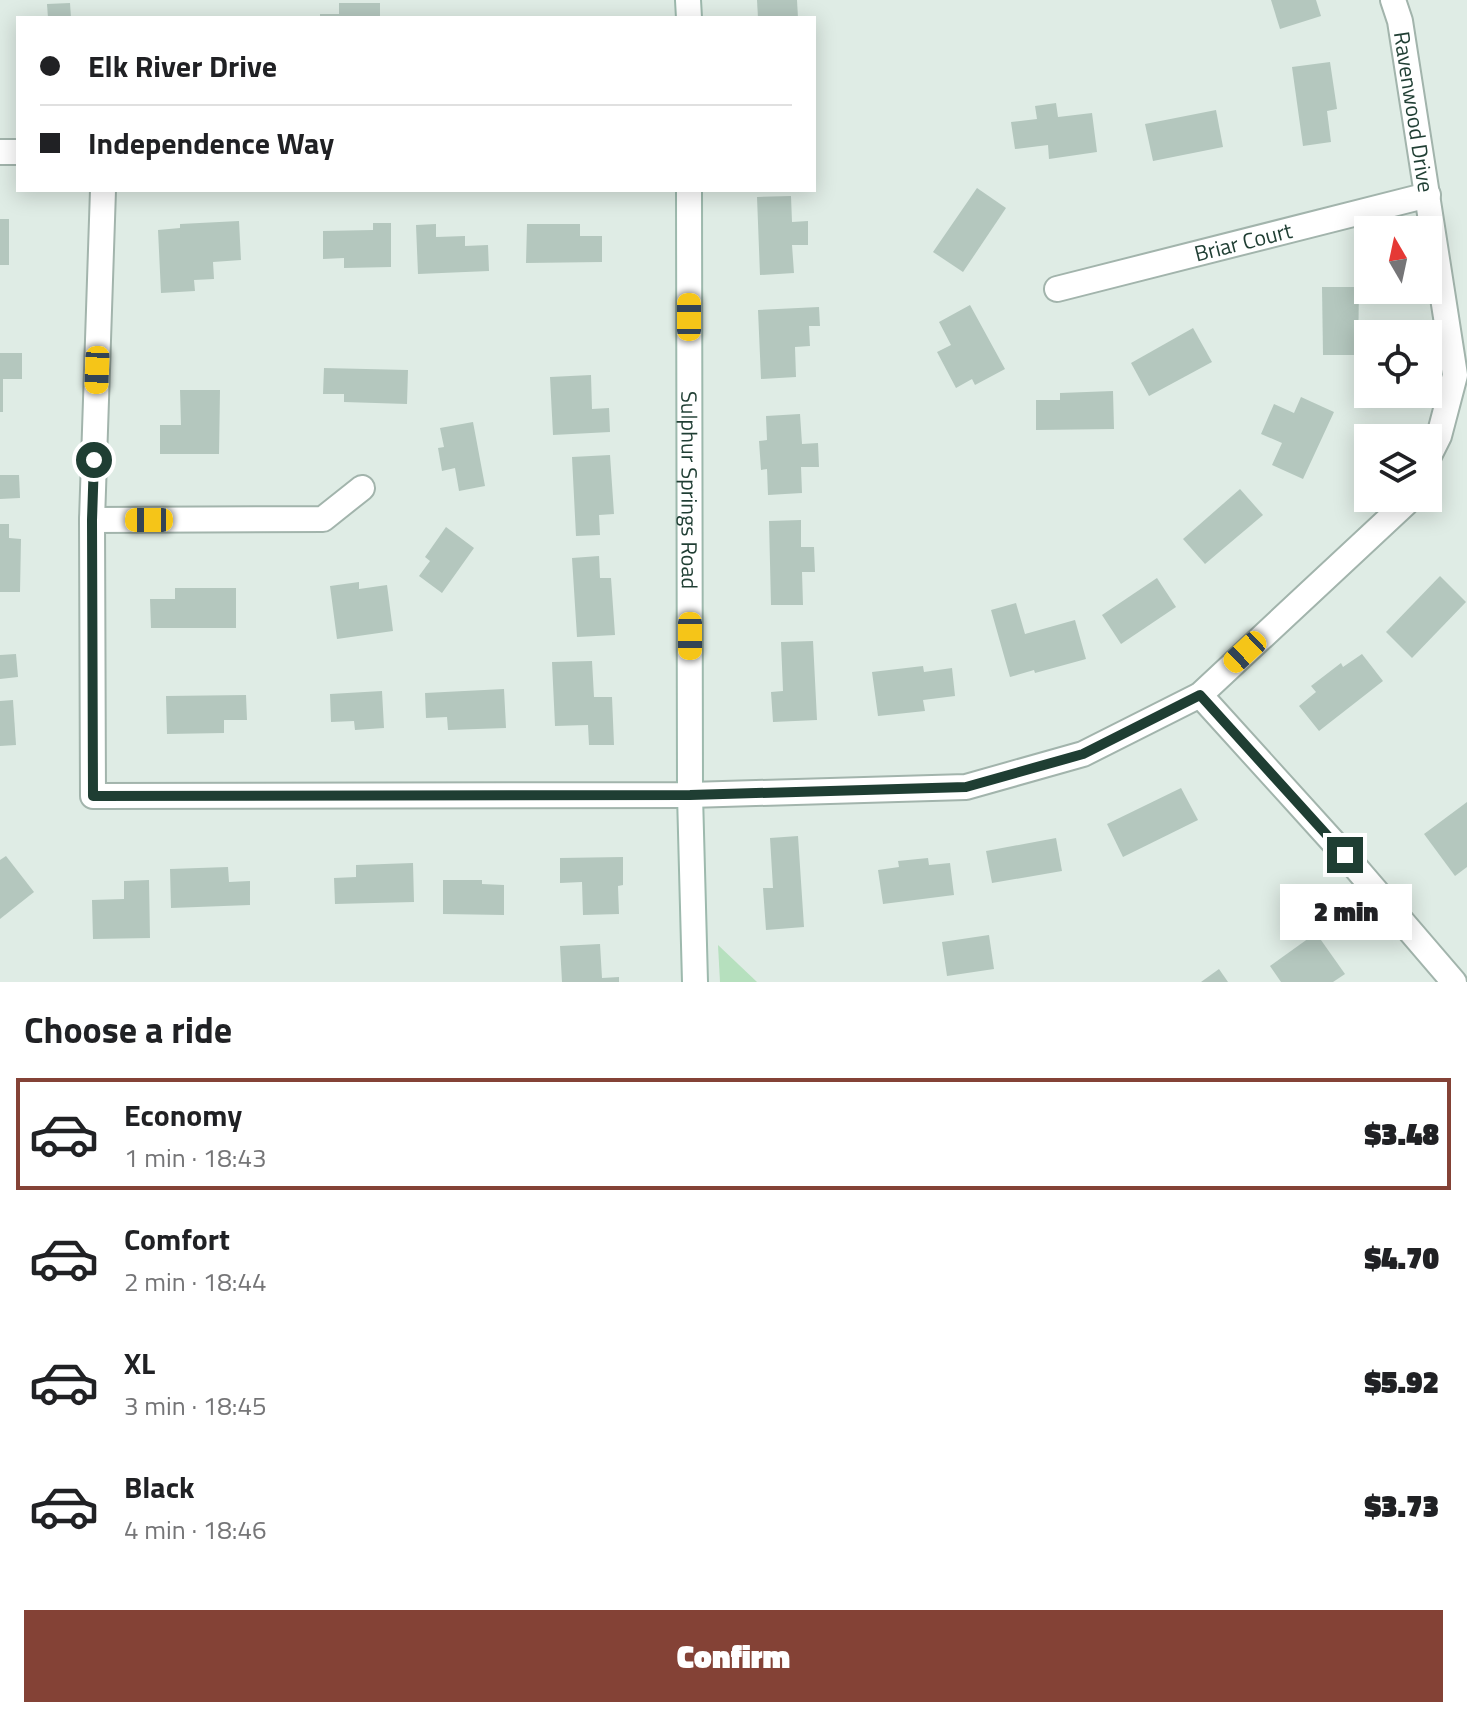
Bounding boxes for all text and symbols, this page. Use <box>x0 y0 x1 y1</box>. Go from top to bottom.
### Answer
street label: Ravenwood Drive <box>1385 29 1443 195</box>
text: Elk River Drive <box>88 43 277 89</box>
text: Independence Way <box>88 120 334 166</box>
street label: Briar Court <box>1191 213 1296 271</box>
north arrow <box>1354 216 1442 304</box>
map controls <box>1354 216 1442 512</box>
car <box>677 293 701 341</box>
button: locate <box>1354 320 1442 408</box>
car <box>84 346 110 394</box>
street label: Sulphur Springs Road <box>672 391 707 589</box>
button: layers <box>1354 424 1442 512</box>
route start <box>76 442 112 478</box>
car <box>125 508 173 532</box>
car <box>678 612 702 660</box>
car <box>1219 627 1271 677</box>
route end <box>1327 837 1363 873</box>
callout: 2 min <box>1279 883 1411 939</box>
text: 2 min <box>1314 892 1378 931</box>
text: Choose a ride <box>24 1002 232 1057</box>
text: Economy <box>124 1092 242 1138</box>
icon: car <box>28 1098 100 1170</box>
text: $3.48 <box>1365 1111 1439 1157</box>
text: 1 min · 18:43 <box>124 1138 267 1177</box>
text: Comfort <box>124 1216 230 1262</box>
icon: car <box>28 1222 100 1294</box>
text: $4.70 <box>1365 1235 1439 1281</box>
text: 2 min · 18:44 <box>124 1262 267 1301</box>
text: XL <box>124 1340 155 1386</box>
icon: car <box>28 1346 100 1418</box>
text: $5.92 <box>1365 1359 1439 1405</box>
text: 3 min · 18:45 <box>124 1386 267 1425</box>
text: Black <box>124 1464 195 1510</box>
icon: car <box>28 1470 100 1542</box>
text: $3.73 <box>1365 1483 1439 1529</box>
text: 4 min · 18:46 <box>124 1510 267 1549</box>
button: Confirm <box>24 1610 1443 1702</box>

